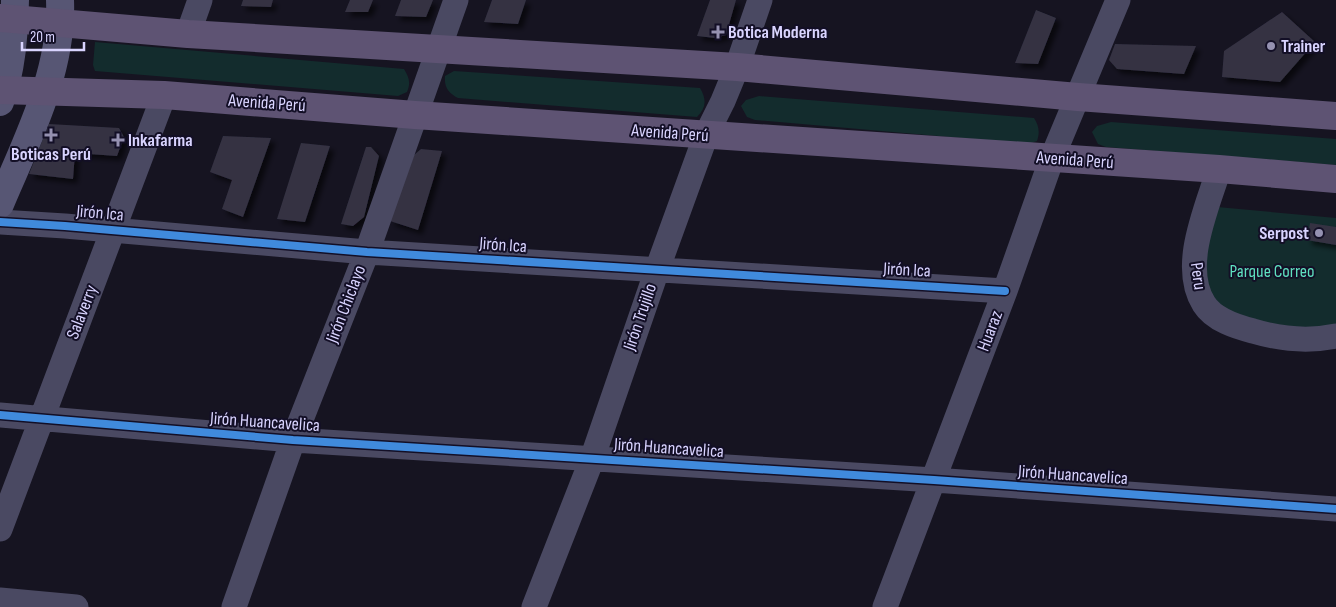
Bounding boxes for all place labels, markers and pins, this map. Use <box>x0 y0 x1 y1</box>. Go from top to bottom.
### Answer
place label: Botica Moderna <box>728 22 827 43</box>
marker: Botica Moderna <box>712 26 724 38</box>
place label: Trainer <box>1281 36 1326 57</box>
marker: Trainer <box>1265 40 1277 52</box>
marker: Boticas Perú <box>45 129 57 141</box>
place label: Inkafarma <box>128 130 193 151</box>
marker: Inkafarma <box>112 134 124 146</box>
place label: Boticas Perú <box>11 144 91 165</box>
place label: Serpost <box>1259 223 1309 244</box>
marker: Serpost <box>1313 227 1325 239</box>

